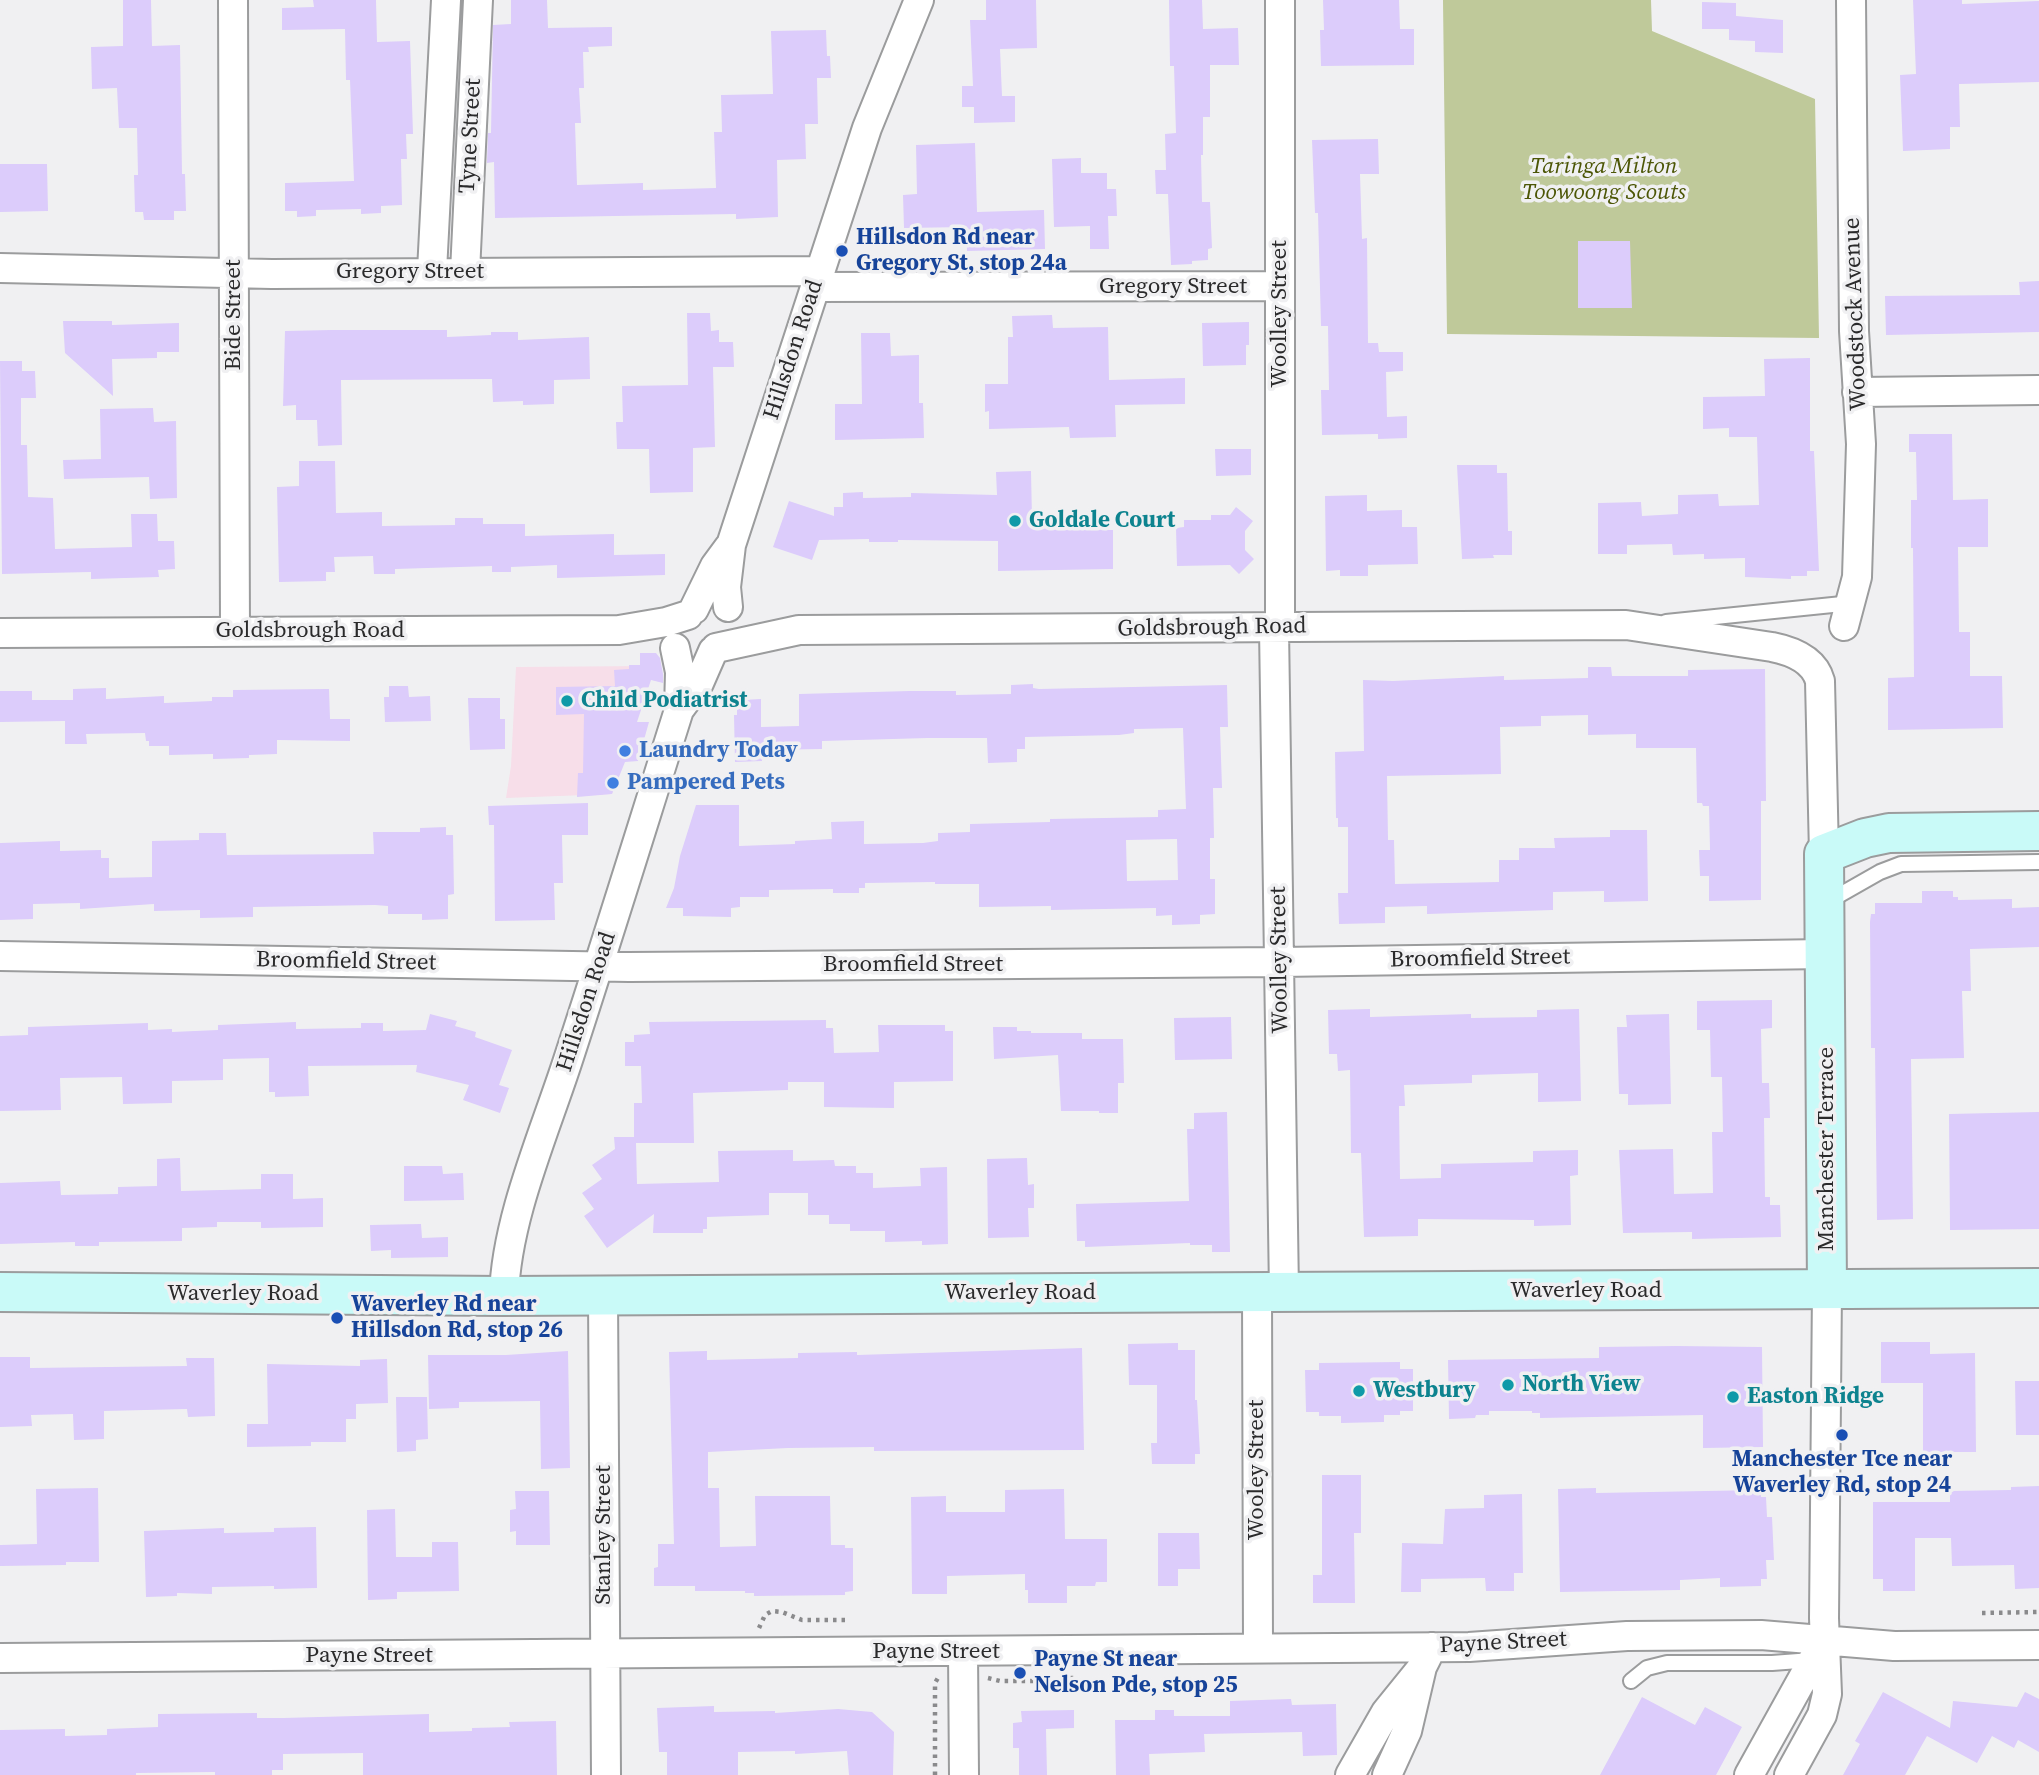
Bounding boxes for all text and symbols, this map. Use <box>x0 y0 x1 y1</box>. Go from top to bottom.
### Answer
street label: Tyne Street <box>454 78 488 194</box>
park label: Taringa Milton Toowoong Scouts <box>1522 153 1686 207</box>
street label: Woodstock Avenue <box>1839 217 1873 411</box>
place label: Hillsdon Rd near Gregory St, stop 24a <box>856 224 1067 278</box>
street label: Woolley Street <box>1266 240 1294 388</box>
marker: Hillsdon Rd near Gregory St, stop 24a <box>834 243 850 259</box>
street label: Gregory Street <box>336 258 484 286</box>
street label: Bide Street <box>220 260 248 370</box>
street label: Gregory Street <box>1099 273 1247 301</box>
street label: Hillsdon Road <box>758 276 830 424</box>
place label: Goldale Court <box>1029 507 1175 535</box>
marker: Goldale Court <box>1007 513 1023 529</box>
street label: Goldsbrough Road <box>1117 613 1307 643</box>
street label: Goldsbrough Road <box>215 617 405 645</box>
place label: Child Podiatrist <box>581 687 748 715</box>
marker: Child Podiatrist <box>559 693 575 709</box>
place label: Laundry Today <box>639 737 798 765</box>
marker: Laundry Today <box>617 743 633 759</box>
place label: Pampered Pets <box>627 769 785 797</box>
marker: Pampered Pets <box>605 775 621 791</box>
street label: Woolley Street <box>1265 886 1295 1034</box>
street label: Hillsdon Road <box>551 928 623 1076</box>
street label: Broomfield Street <box>1390 944 1570 974</box>
street label: Broomfield Street <box>256 947 436 977</box>
street label: Broomfield Street <box>823 951 1003 979</box>
street label: Manchester Terrace <box>1813 1047 1841 1251</box>
street label: Waverley Road <box>1510 1277 1662 1305</box>
street label: Waverley Road <box>944 1279 1096 1307</box>
street label: Waverley Road <box>167 1280 319 1308</box>
place label: Waverley Rd near Hillsdon Rd, stop 26 <box>351 1291 563 1345</box>
marker: Waverley Rd near Hillsdon Rd, stop 26 <box>329 1310 345 1326</box>
place label: North View <box>1522 1371 1641 1399</box>
place label: Westbury <box>1373 1377 1476 1405</box>
marker: North View <box>1500 1377 1516 1393</box>
marker: Westbury <box>1351 1383 1367 1399</box>
place label: Easton Ridge <box>1747 1383 1884 1411</box>
marker: Easton Ridge <box>1725 1389 1741 1405</box>
street label: Wooley Street <box>1243 1400 1271 1540</box>
marker: Manchester Tce near Waverley Rd, stop 24 <box>1834 1427 1850 1443</box>
place label: Manchester Tce near Waverley Rd, stop 24 <box>1732 1446 1952 1500</box>
street label: Stanley Street <box>590 1465 618 1605</box>
street label: Payne Street <box>1439 1626 1567 1660</box>
street label: Payne Street <box>872 1638 1000 1666</box>
street label: Payne Street <box>305 1642 433 1670</box>
place label: Payne St near Nelson Pde, stop 25 <box>1034 1646 1238 1700</box>
marker: Payne St near Nelson Pde, stop 25 <box>1012 1665 1028 1681</box>

